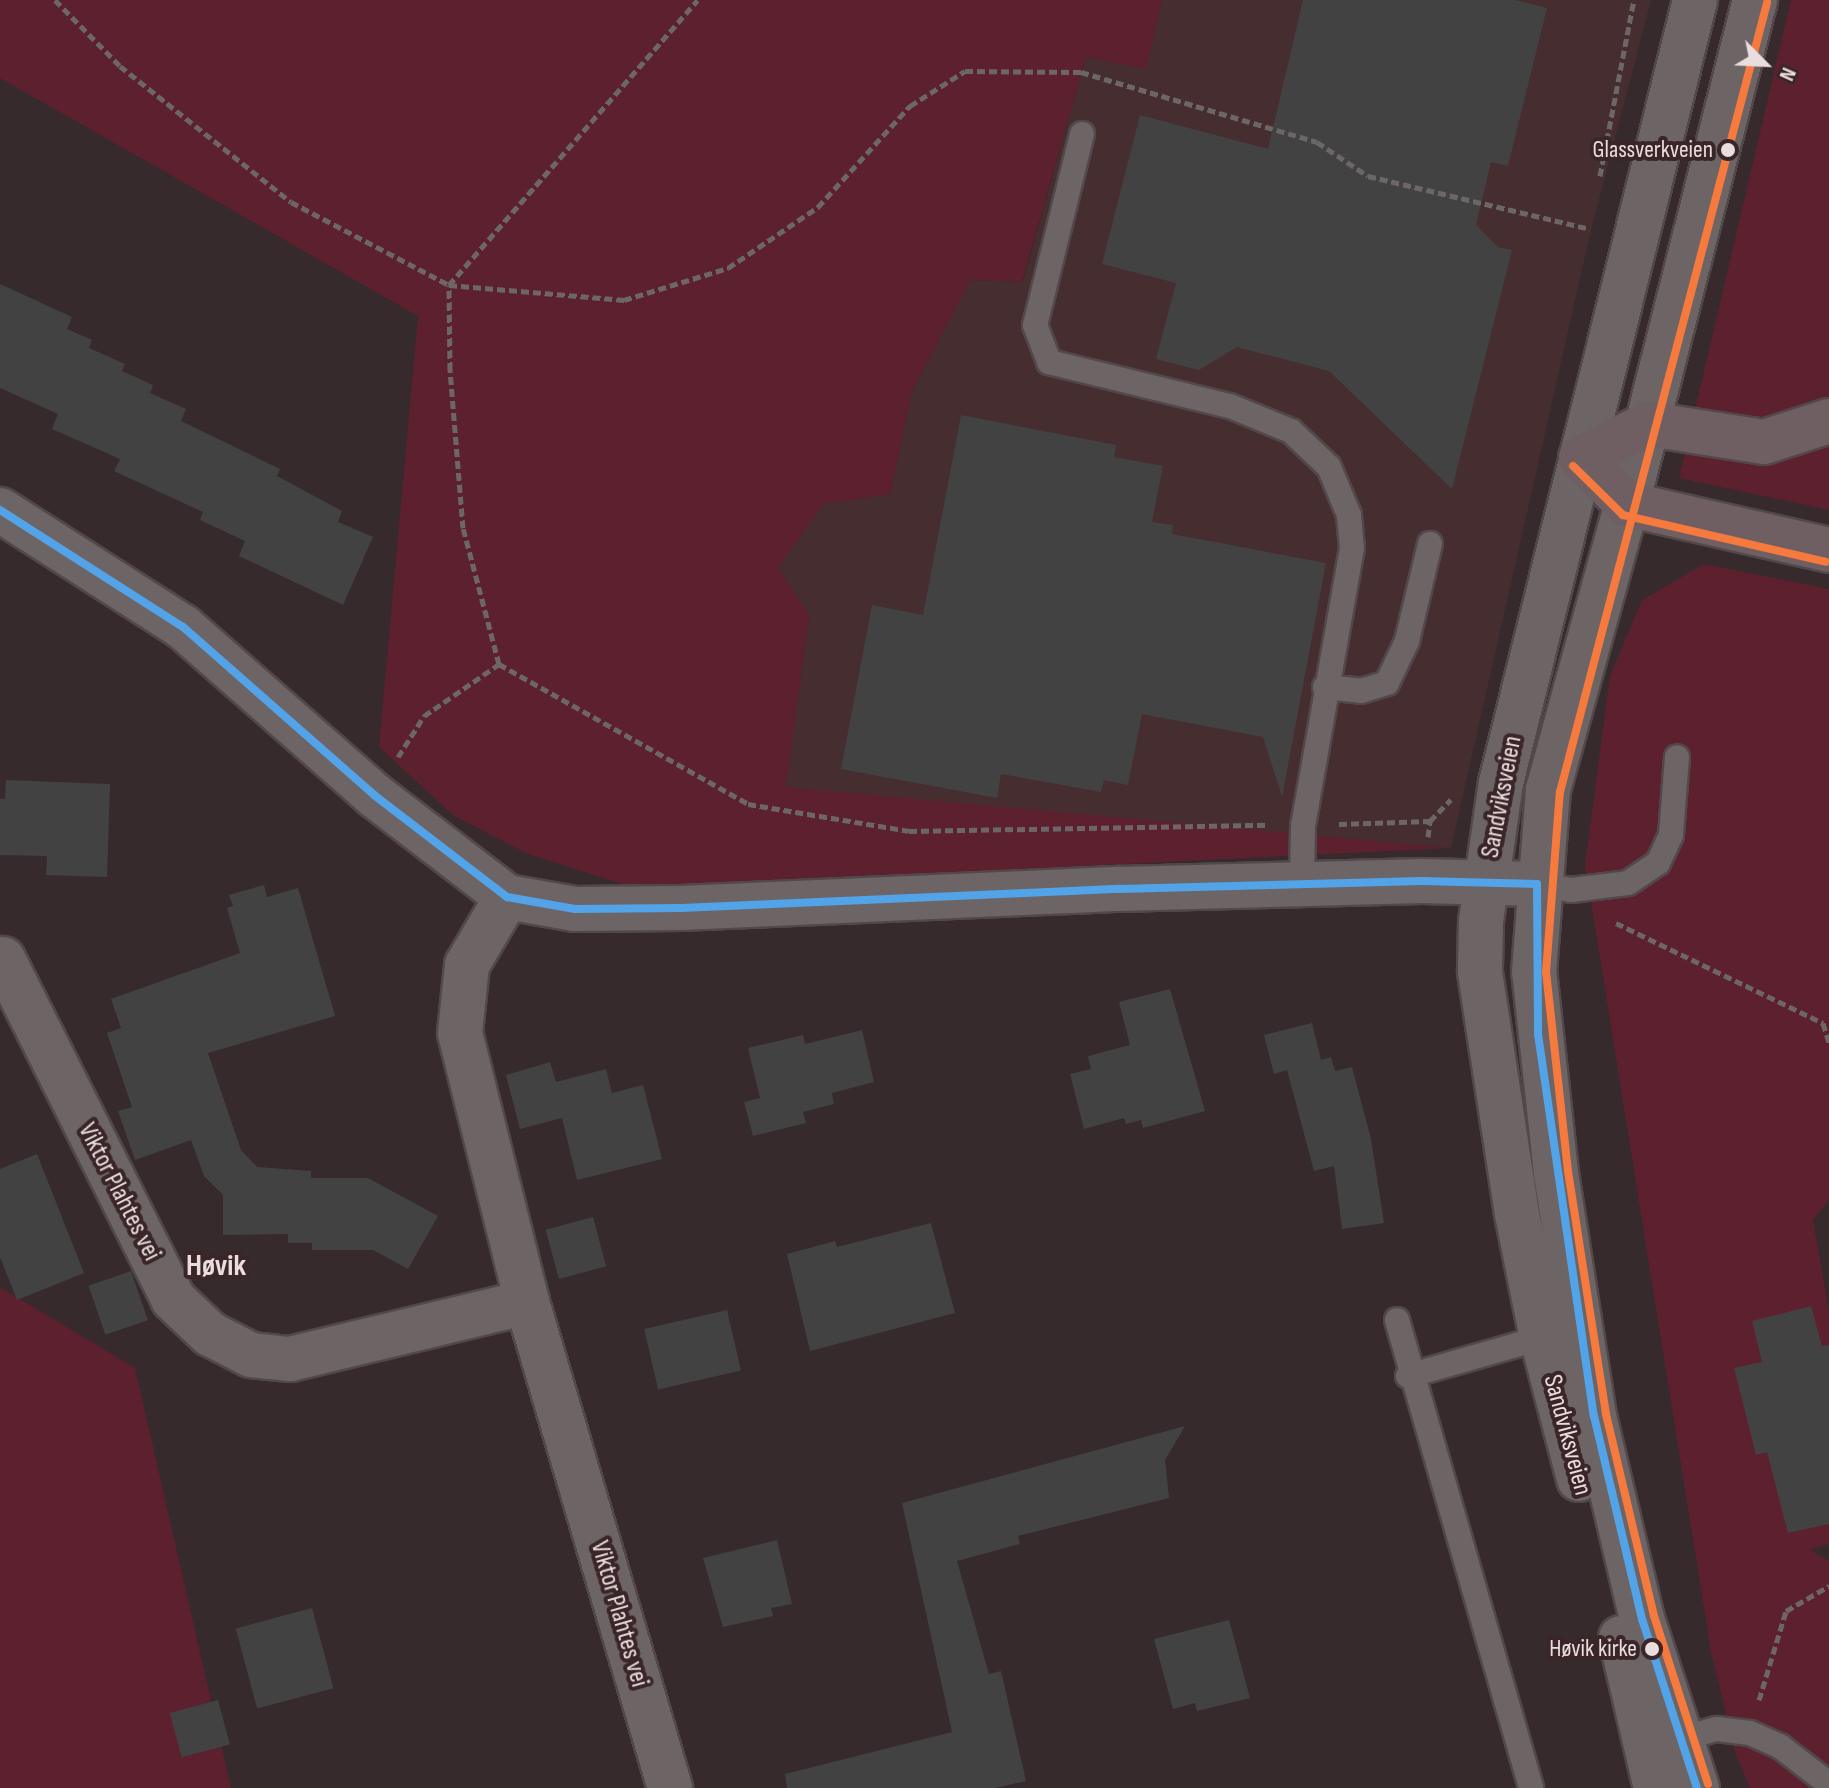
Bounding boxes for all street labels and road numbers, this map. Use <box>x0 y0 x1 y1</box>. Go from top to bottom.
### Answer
street label: Sandviksveien <box>1475 733 1529 861</box>
street label: Viktor Plahtes vei <box>71 1118 167 1266</box>
street label: Sandviksveien <box>1536 1371 1598 1499</box>
street label: Viktor Plahtes vei <box>583 1537 655 1691</box>

